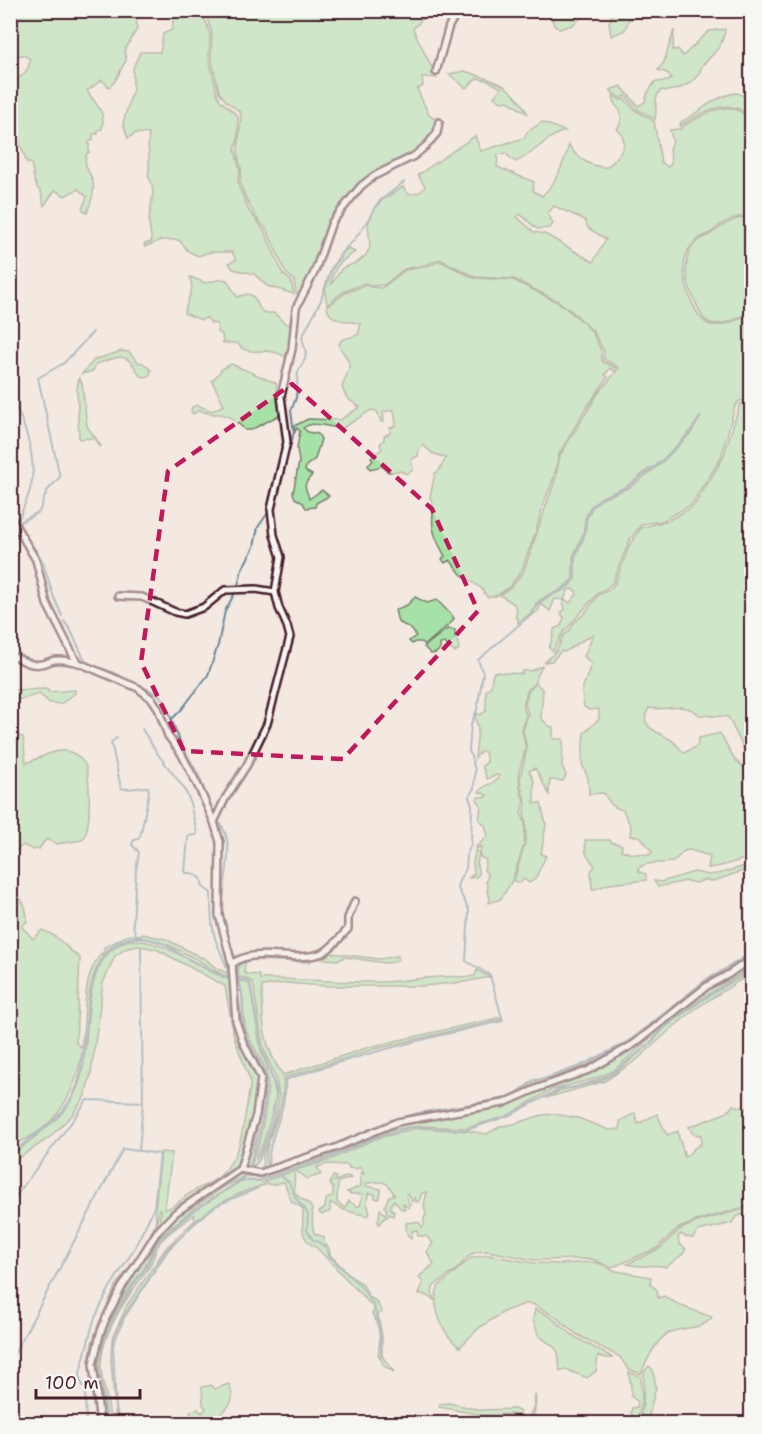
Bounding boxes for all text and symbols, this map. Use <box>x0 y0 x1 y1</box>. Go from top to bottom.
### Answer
scale bar <box>36 1362 140 1400</box>
text: 100 m <box>45 1371 99 1395</box>

